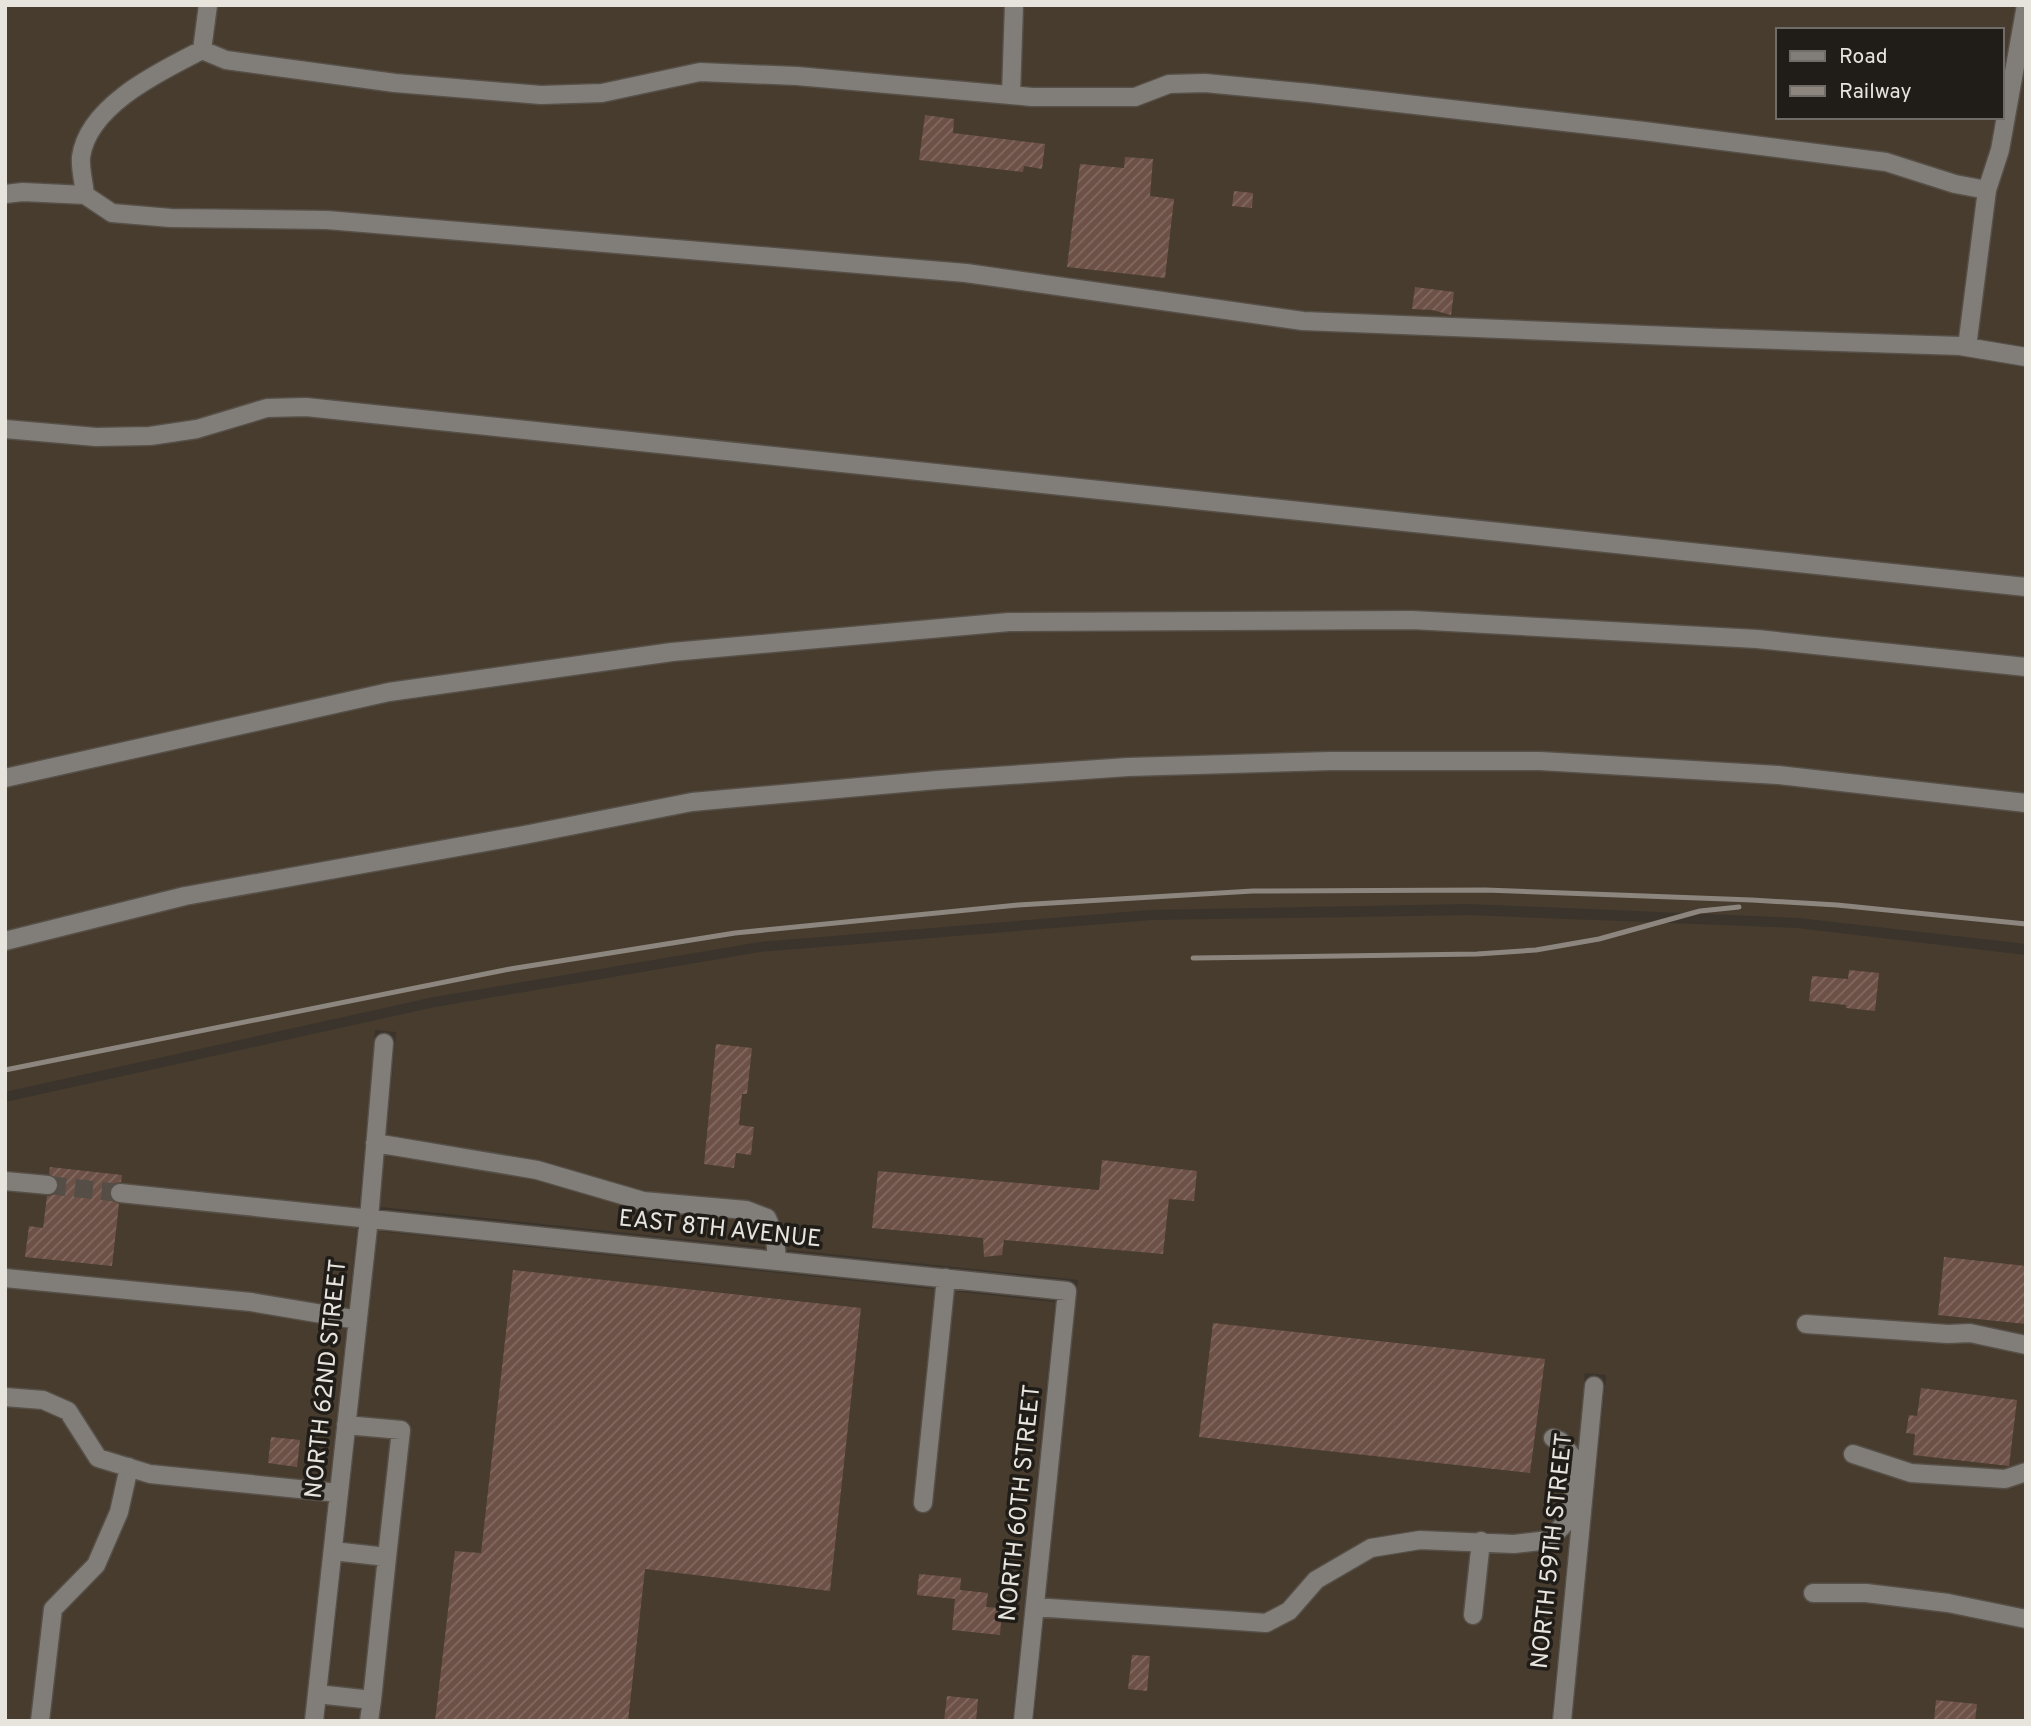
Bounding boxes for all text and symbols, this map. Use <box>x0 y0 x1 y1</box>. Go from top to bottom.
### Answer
legend <box>1776 28 2003 119</box>
text: Road <box>1839 44 1888 71</box>
text: Railway <box>1839 79 1912 106</box>
street label: EAST 8TH AVENUE <box>617 1204 823 1256</box>
street label: NORTH 62ND STREET <box>300 1258 354 1500</box>
street label: NORTH 60TH STREET <box>994 1383 1048 1623</box>
street label: NORTH 59TH STREET <box>1526 1432 1580 1670</box>

